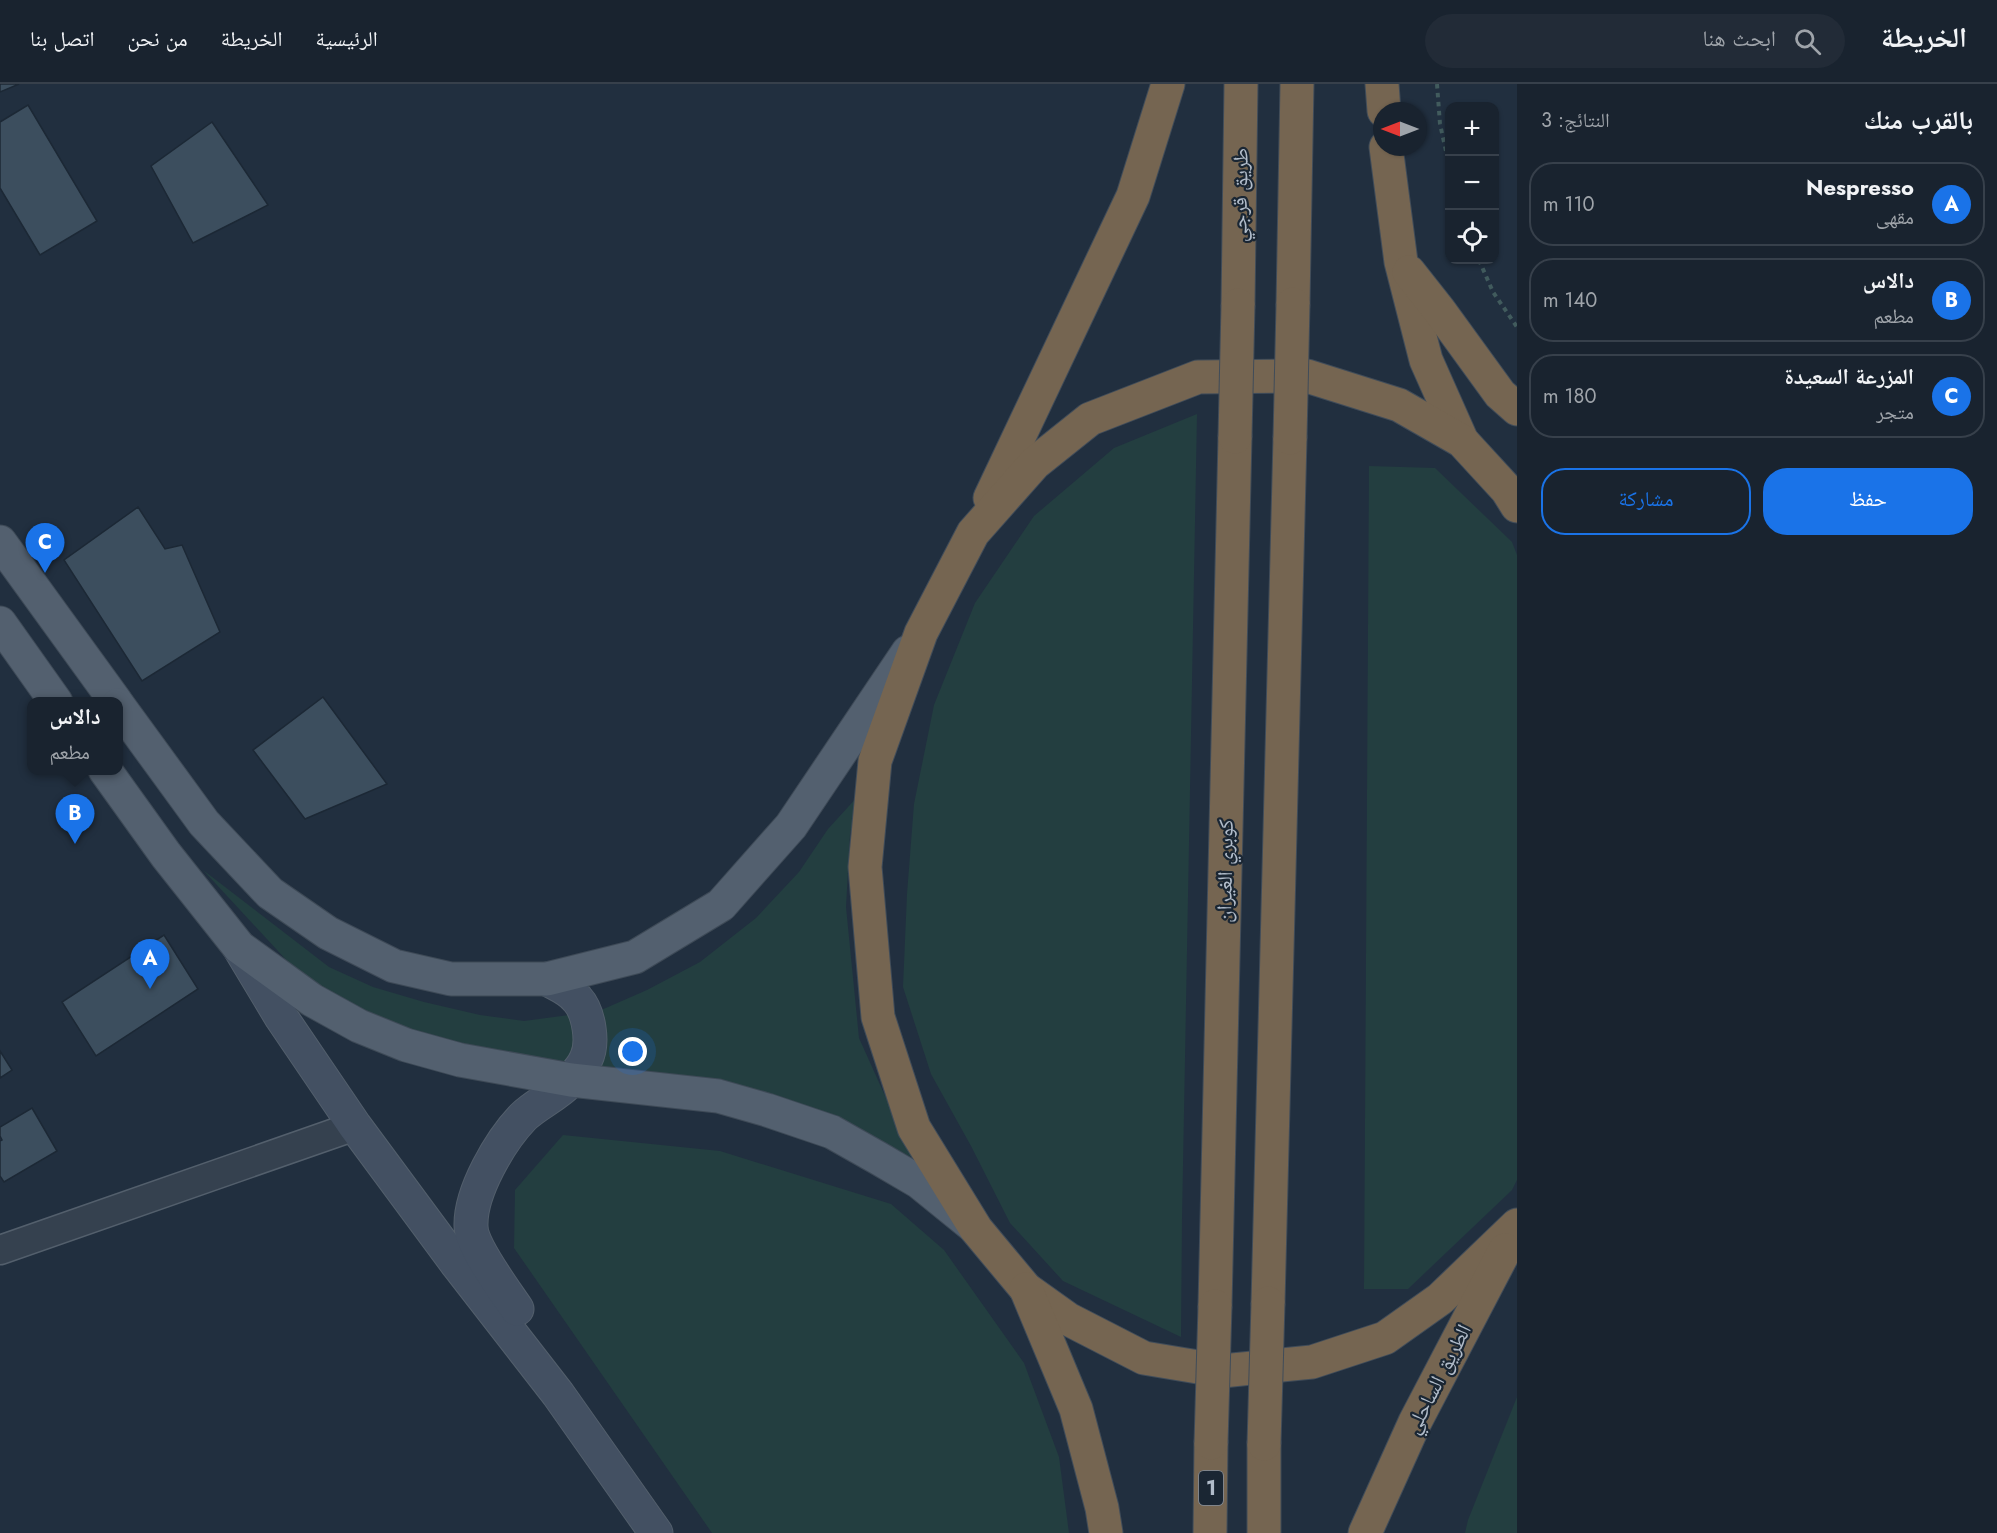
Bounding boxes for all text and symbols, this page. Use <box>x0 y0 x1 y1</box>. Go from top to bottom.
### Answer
search box <box>1425 14 1845 68</box>
text: الخريطة <box>1881 17 1967 58</box>
text: ابحث هنا <box>1702 22 1776 54</box>
text: اتصل بنا <box>30 24 94 54</box>
text: من نحن <box>127 24 188 54</box>
text: الخريطة <box>221 24 283 54</box>
text: الرئيسية <box>316 24 378 54</box>
icon: search <box>1791 25 1824 58</box>
text: بالقرب منك <box>1864 101 1973 139</box>
north arrow <box>1373 102 1427 156</box>
map controls <box>1445 102 1499 264</box>
button: + <box>1445 102 1499 156</box>
text: النتائج: 3 <box>1541 106 1610 135</box>
street label: طريق قرجي <box>1224 148 1257 242</box>
button: − <box>1445 156 1499 210</box>
text: Nespresso <box>1806 171 1914 203</box>
text: 110 m <box>1543 190 1595 219</box>
text: A <box>1944 190 1959 219</box>
text: مقهى <box>1876 203 1914 232</box>
button: locate <box>1445 210 1499 264</box>
text: دالاس <box>1863 264 1914 296</box>
text: 140 m <box>1543 286 1597 315</box>
text: B <box>1945 286 1958 315</box>
text: مطعم <box>1873 302 1914 331</box>
text: المزرعة السعيدة <box>1785 360 1914 392</box>
text: 180 m <box>1543 382 1597 411</box>
text: C <box>1944 382 1959 411</box>
text: متجر <box>1876 398 1914 427</box>
button: مشاركة <box>1541 468 1751 535</box>
button: حفظ <box>1763 468 1973 535</box>
pin: C <box>26 524 64 573</box>
popup <box>27 697 123 775</box>
text: دالاس <box>49 700 101 732</box>
text: مطعم <box>49 738 90 767</box>
pin: B <box>56 794 94 844</box>
street label: كوبري الغيران <box>1209 819 1242 923</box>
pin: A <box>130 940 170 989</box>
your location <box>618 1037 647 1066</box>
street label: الطريق الساحلي <box>1397 1319 1480 1440</box>
road number: 1 <box>1199 1471 1223 1505</box>

